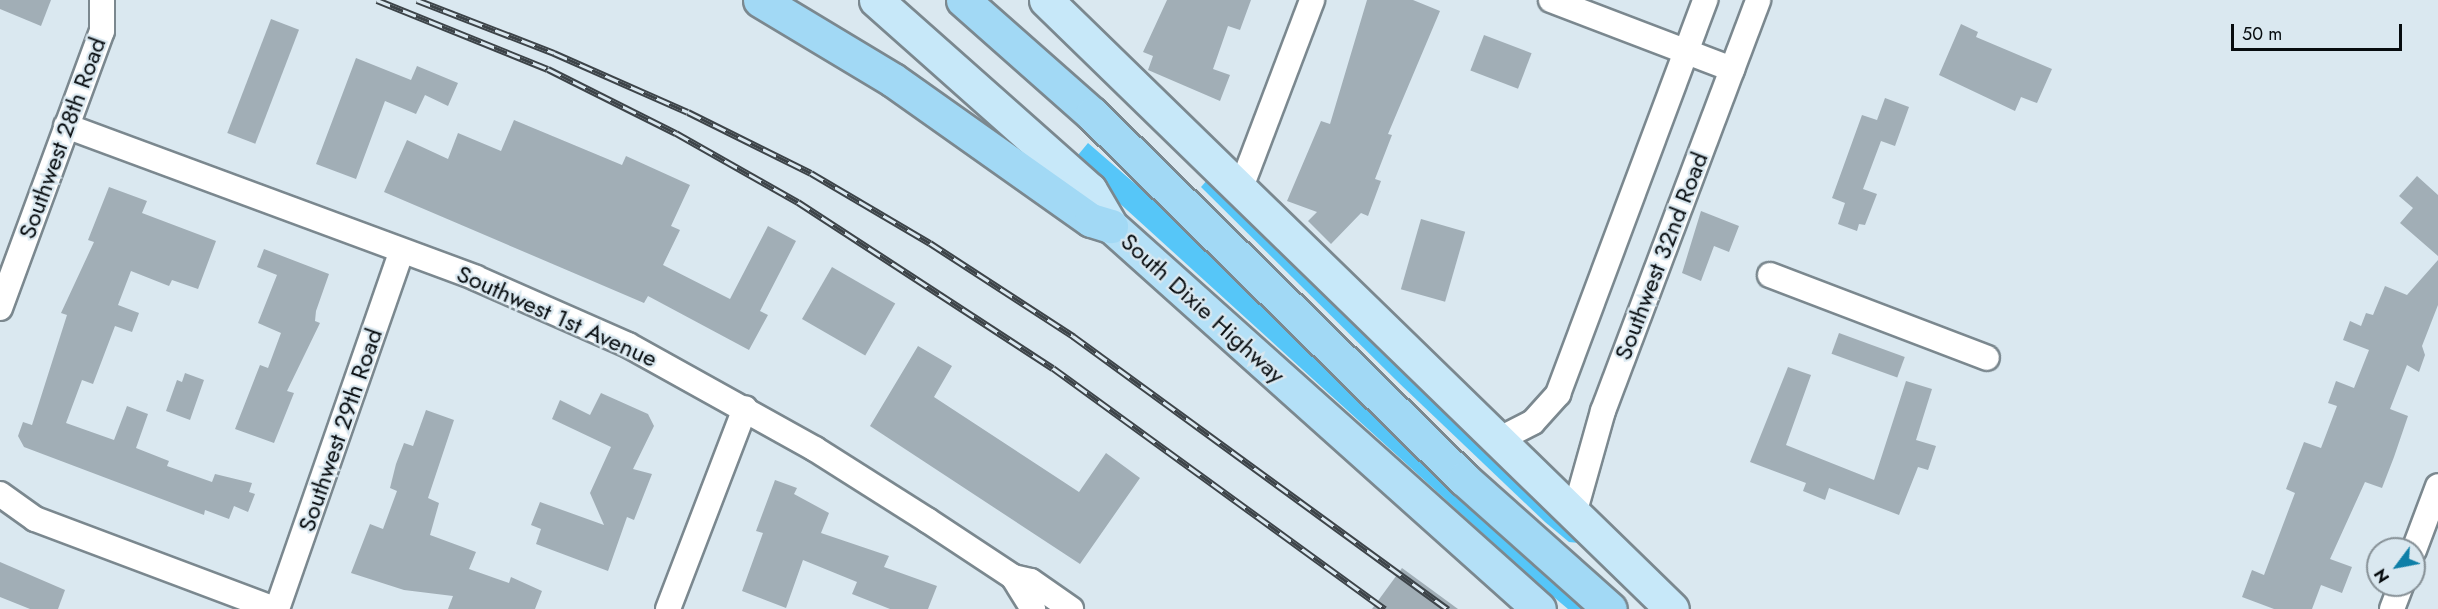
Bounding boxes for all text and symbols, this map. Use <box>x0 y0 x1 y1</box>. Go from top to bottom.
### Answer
scale bar <box>2234 12 2405 50</box>
text: 50 m <box>2242 21 2282 47</box>
street label: Southwest 28th Road <box>12 33 112 243</box>
street label: Southwest 32nd Road <box>1608 148 1714 364</box>
street label: South Dixie Highway <box>1115 227 1291 389</box>
street label: Southwest 1st Avenue <box>452 259 662 373</box>
street label: Southwest 29th Road <box>292 325 388 535</box>
north arrow <box>2366 537 2426 597</box>
text: N <box>2369 564 2395 587</box>

